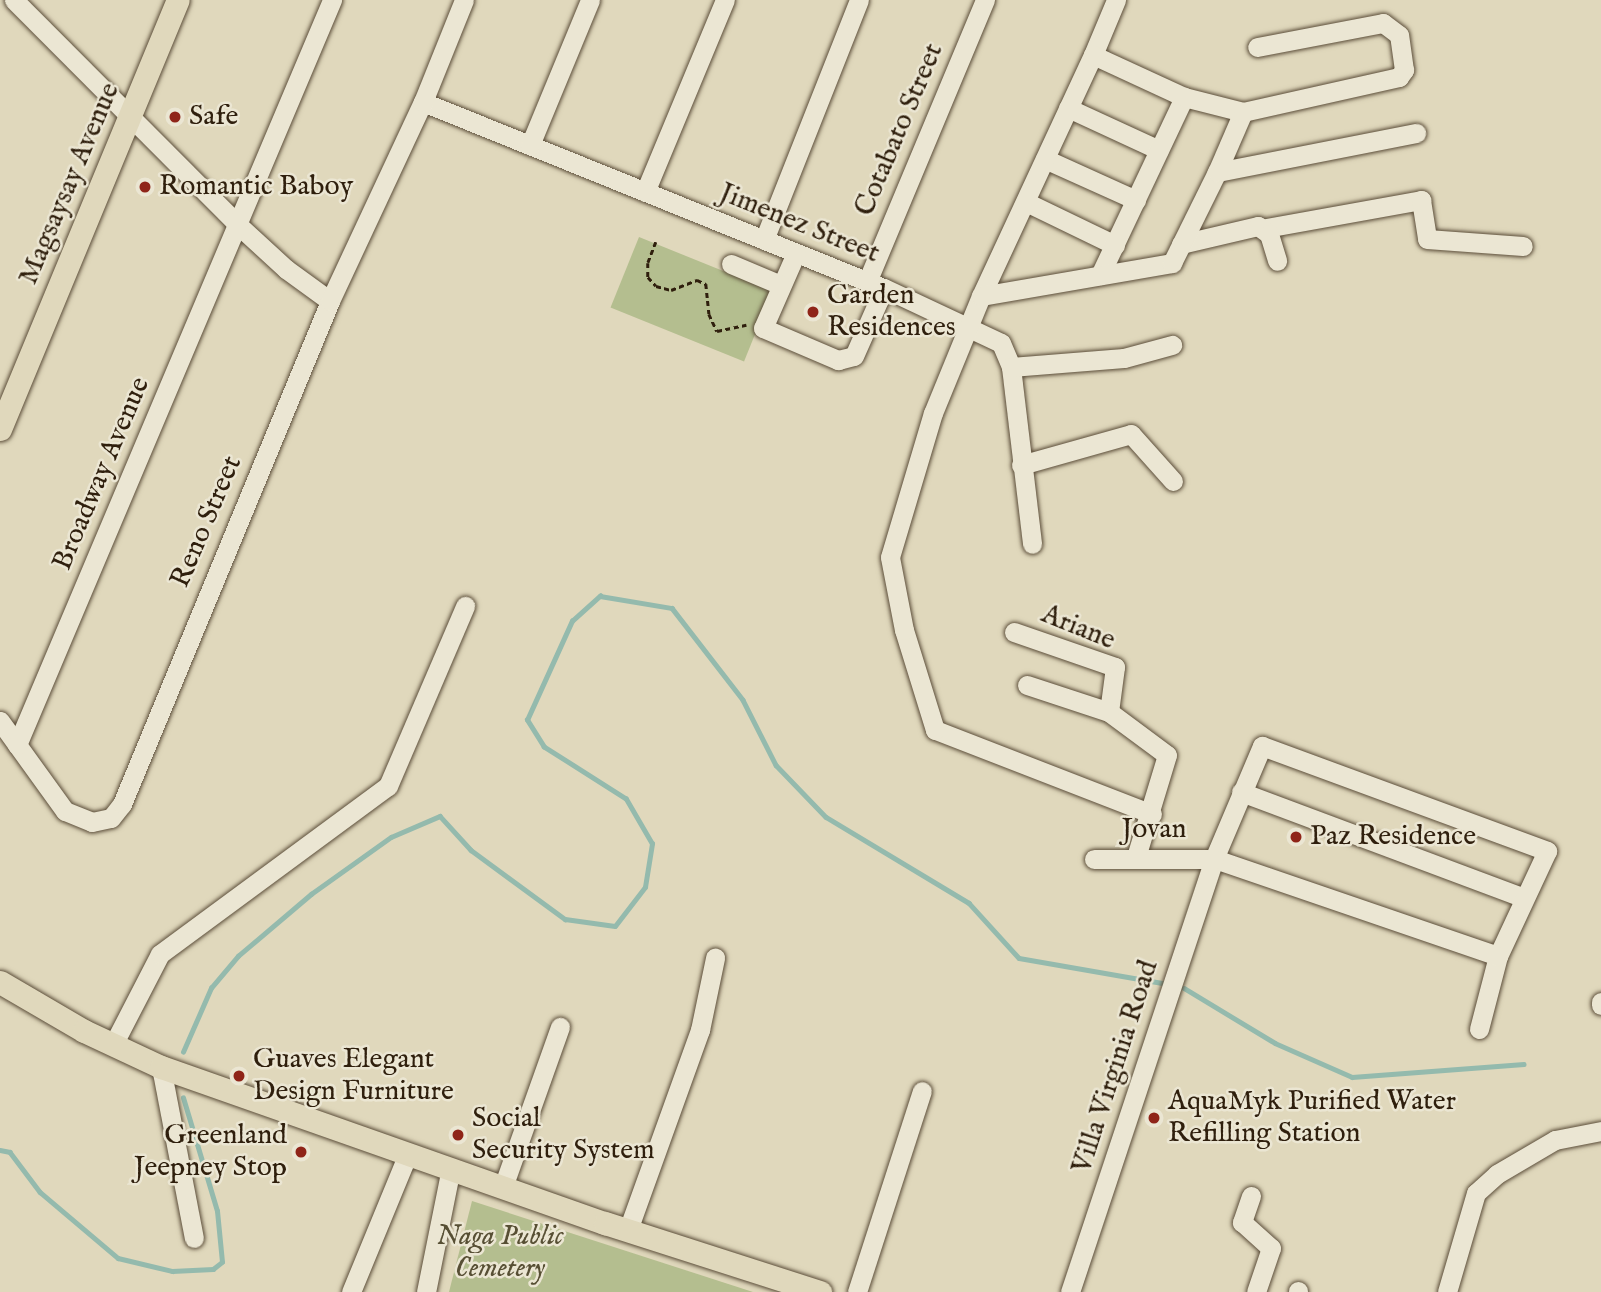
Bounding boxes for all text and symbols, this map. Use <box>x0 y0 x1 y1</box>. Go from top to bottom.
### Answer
street label: Cotabato Street <box>849 39 951 221</box>
street label: Magsaysay Avenue <box>12 78 128 290</box>
place label: Safe <box>189 100 238 134</box>
marker: Safe <box>167 109 183 125</box>
place label: Romantic Baboy <box>159 170 353 204</box>
street label: Jimenez Street <box>714 177 884 271</box>
marker: Romantic Baboy <box>137 179 153 195</box>
place label: Garden Residences <box>827 279 956 345</box>
marker: Garden Residences <box>805 304 821 320</box>
street label: Broadway Avenue <box>46 372 158 576</box>
street label: Reno Street <box>164 451 250 593</box>
street label: Ariane <box>1036 598 1120 658</box>
street label: Jovan <box>1122 813 1186 847</box>
place label: Paz Residence <box>1310 820 1476 854</box>
marker: Paz Residence <box>1288 829 1304 845</box>
street label: Villa Virginia Road <box>1066 956 1166 1178</box>
place label: Guaves Elegant Design Furniture <box>253 1043 454 1109</box>
marker: Guaves Elegant Design Furniture <box>231 1068 247 1084</box>
place label: AquaMyk Purified Water Refilling Station <box>1168 1085 1456 1151</box>
place label: Social Security System <box>472 1102 655 1168</box>
marker: AquaMyk Purified Water Refilling Station <box>1146 1110 1162 1126</box>
place label: Greenland Jeepney Stop <box>134 1119 287 1185</box>
marker: Social Security System <box>450 1127 466 1143</box>
marker: Greenland Jeepney Stop <box>293 1144 309 1160</box>
park label: Naga Public Cemetery <box>437 1220 563 1286</box>

